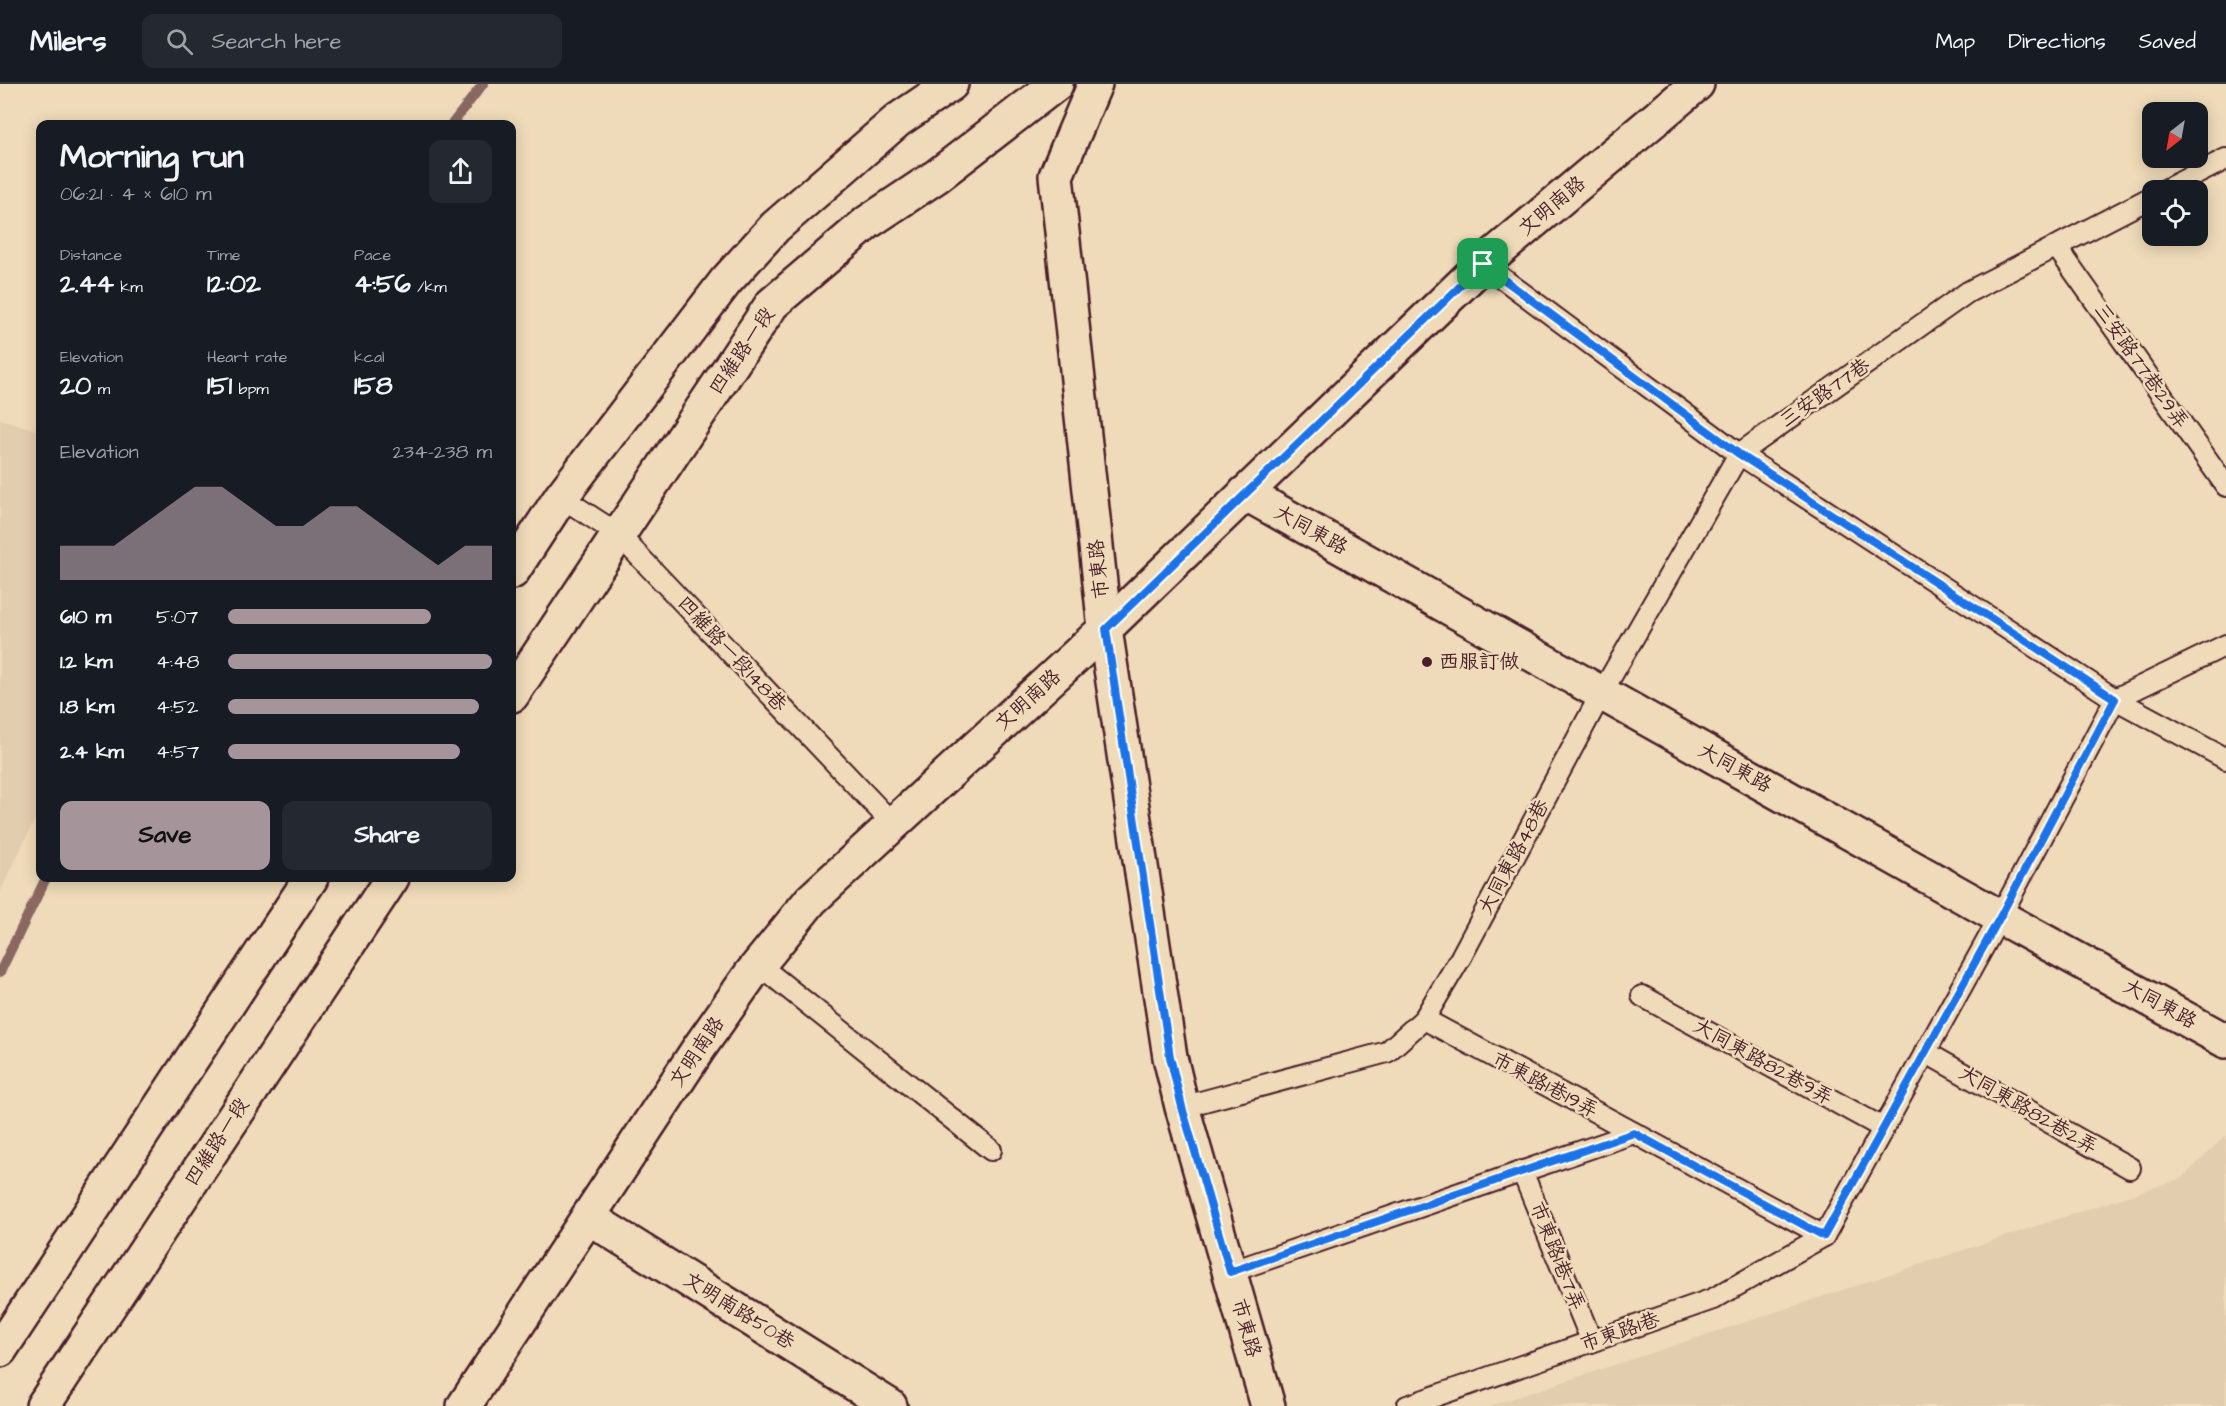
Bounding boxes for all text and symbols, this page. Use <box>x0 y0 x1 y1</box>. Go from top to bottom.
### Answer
search box <box>142 14 562 68</box>
text: Milers <box>30 22 106 61</box>
icon: search <box>163 25 196 58</box>
text: Search here <box>211 26 341 57</box>
text: Map <box>1935 27 1975 56</box>
text: Directions <box>2008 27 2106 56</box>
text: Saved <box>2139 27 2196 56</box>
north arrow <box>2142 102 2208 168</box>
map controls <box>2142 102 2208 246</box>
text: Morning run <box>60 134 244 180</box>
button: share <box>429 140 492 203</box>
street label: 文明南路 <box>1512 169 1592 242</box>
text: 06:21 · 4 × 610 m <box>60 180 212 208</box>
button: locate <box>2142 180 2208 246</box>
pin <box>1457 238 1508 289</box>
text: Distance <box>60 244 122 266</box>
text: Time <box>207 244 241 266</box>
text: Pace <box>354 244 391 266</box>
icon: arrive <box>1466 247 1499 280</box>
text: 2.44 <box>60 266 114 302</box>
text: 12:02 <box>207 266 261 302</box>
text: 4:56 <box>354 266 411 302</box>
text: km <box>114 276 143 298</box>
text: /km <box>411 276 447 298</box>
street label: 三安路77巷29弄 <box>2087 298 2195 434</box>
street label: 四維路一段 <box>702 302 782 400</box>
text: Elevation <box>60 346 123 368</box>
text: Heart rate <box>207 346 287 368</box>
text: kcal <box>354 346 385 368</box>
street label: 三安路77巷 <box>1774 351 1877 434</box>
text: 20 <box>60 368 91 404</box>
text: 151 <box>207 368 232 404</box>
text: 158 <box>354 368 393 404</box>
text: m <box>91 378 110 400</box>
text: bpm <box>232 378 269 400</box>
text: Elevation <box>60 438 139 466</box>
text: 234–238 m <box>392 438 492 466</box>
street label: 大同東路 <box>1269 498 1354 562</box>
street label: 市東路 <box>1082 537 1116 600</box>
street label: 四維路一段148巷 <box>671 590 794 719</box>
text: 610 m <box>60 603 111 631</box>
text: 5:07 <box>156 603 198 631</box>
text: 1.2 km <box>60 648 113 676</box>
text: 4:48 <box>156 648 200 676</box>
place label: 西服訂做 <box>1439 648 1519 676</box>
marker: 西服訂做 <box>1420 655 1434 669</box>
street label: 文明南路 <box>989 662 1068 737</box>
text: 1.8 km <box>60 693 114 721</box>
text: 4:52 <box>156 693 199 721</box>
street label: 大同東路 <box>1693 736 1778 800</box>
text: 2.4 km <box>60 738 124 766</box>
text: 4:57 <box>156 738 199 766</box>
street label: 大同東路48巷 <box>1472 794 1557 919</box>
button: Save <box>60 801 270 870</box>
button: Share <box>282 801 492 870</box>
street label: 大同東路 <box>2118 972 2203 1036</box>
street label: 文明南路 <box>663 1010 732 1093</box>
street label: 大同東路82巷9弄 <box>1688 1012 1838 1112</box>
street label: 市東路1巷19弄 <box>1487 1045 1603 1125</box>
street label: 大同東路82巷2弄 <box>1954 1059 2102 1161</box>
street label: 四維路一段 <box>178 1092 256 1192</box>
street label: 市東路1巷7弄 <box>1523 1198 1591 1314</box>
street label: 文明南路50巷 <box>678 1266 801 1357</box>
street label: 市東路 <box>1224 1295 1268 1362</box>
street label: 市東路1巷 <box>1576 1305 1665 1359</box>

